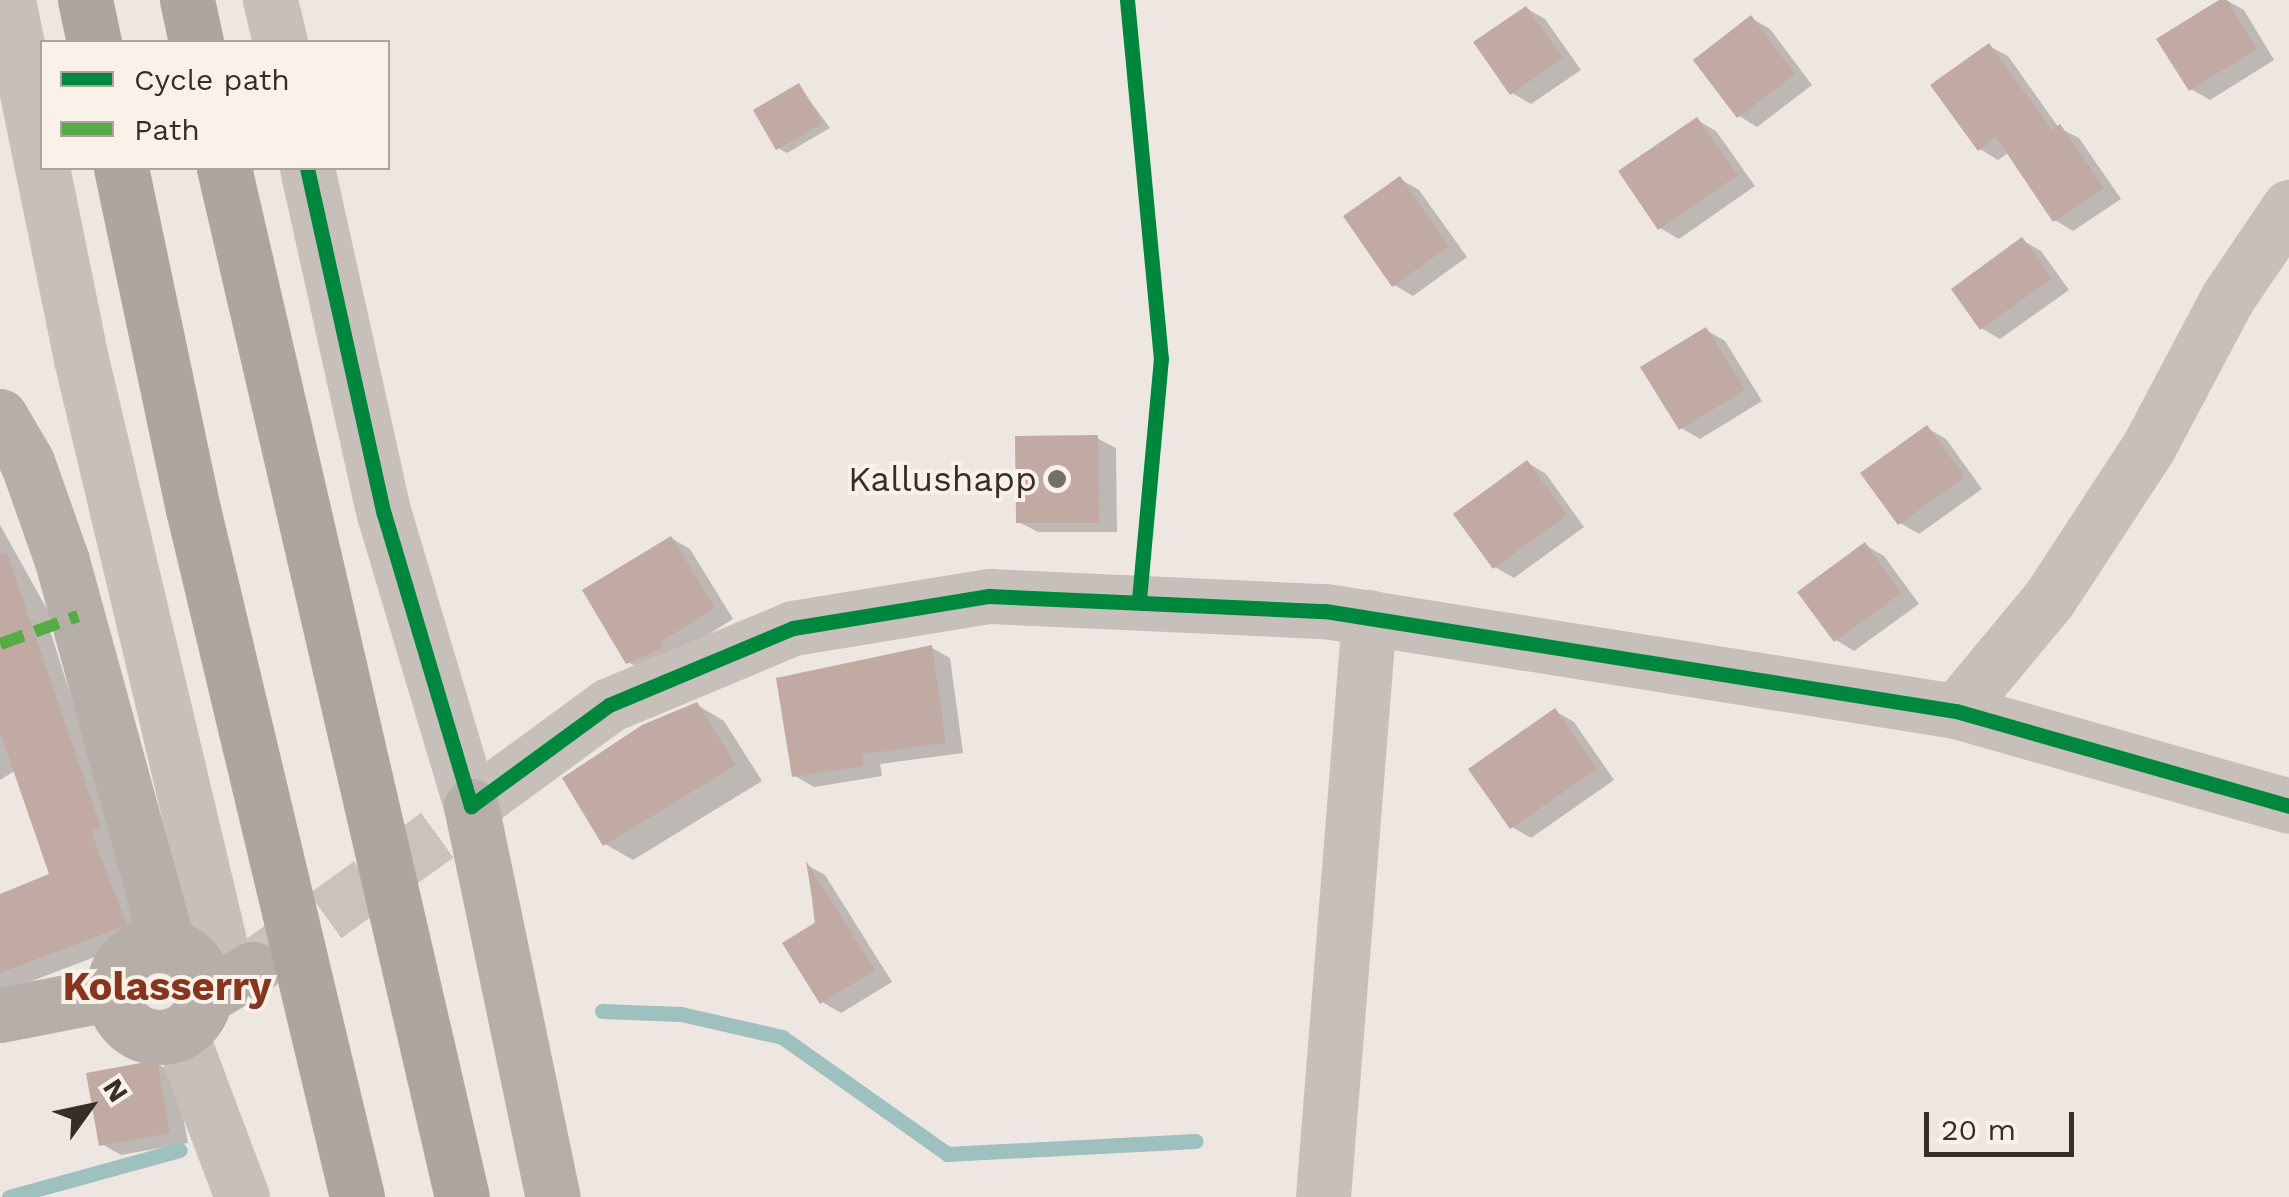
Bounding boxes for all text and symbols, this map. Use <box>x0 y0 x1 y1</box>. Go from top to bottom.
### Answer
legend <box>40 40 390 170</box>
text: Cycle path <box>134 62 290 97</box>
text: Path <box>134 112 200 147</box>
place label: Kallushapp <box>848 458 1037 500</box>
marker: Kallushapp <box>1046 468 1068 490</box>
district label: Kolasserry <box>62 963 272 1011</box>
north arrow <box>40 1057 140 1157</box>
text: N <box>96 1073 135 1108</box>
scale bar <box>1929 1092 2079 1154</box>
text: 20 m <box>1941 1112 2016 1147</box>

